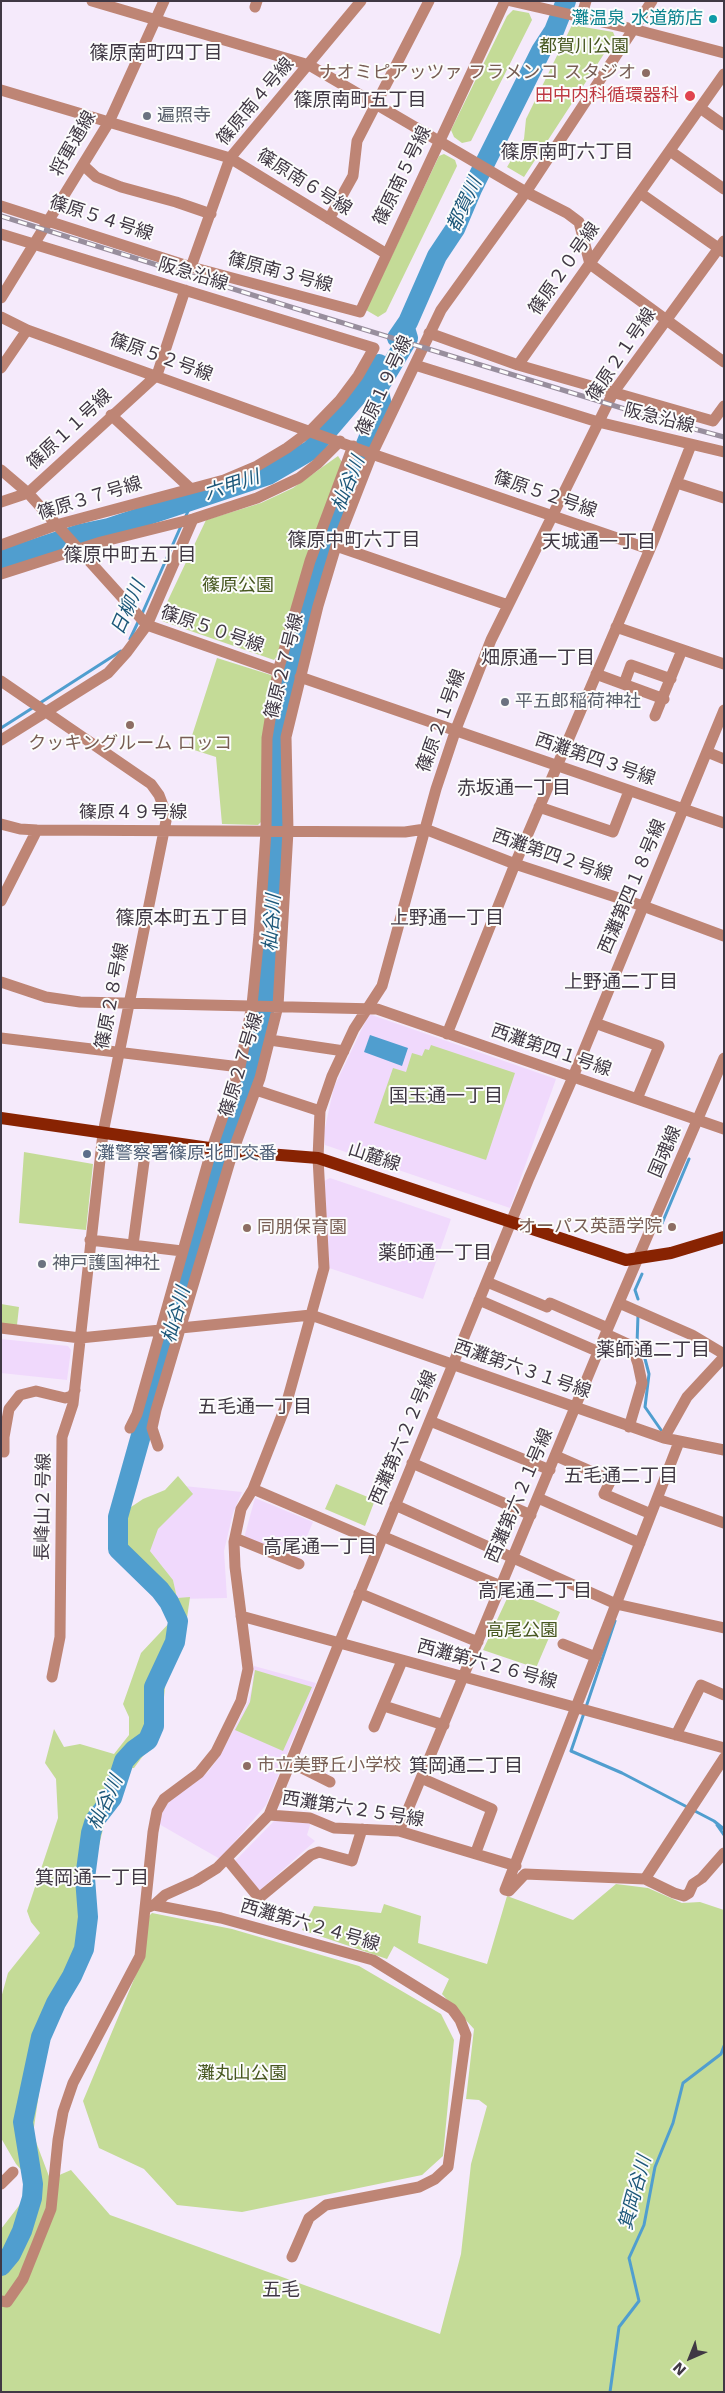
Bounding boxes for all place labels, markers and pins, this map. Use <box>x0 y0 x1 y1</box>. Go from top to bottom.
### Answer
place label: 灘温泉 水道筋店 <box>571 8 703 30</box>
marker: 灘温泉 水道筋店 <box>707 13 719 25</box>
place label: ナオミピアッツァ フラメンコ スタジオ <box>319 62 636 84</box>
marker: ナオミピアッツァ フラメンコ スタジオ <box>640 67 652 79</box>
place label: 田中内科循環器科 <box>535 85 679 107</box>
marker: 田中内科循環器科 <box>683 89 697 103</box>
place label: 遍照寺 <box>157 105 211 127</box>
marker: 遍照寺 <box>141 110 153 122</box>
place label: 平五郎稲荷神社 <box>515 691 641 713</box>
marker: 平五郎稲荷神社 <box>499 696 511 708</box>
marker: クッキングルーム ロッコ <box>124 719 136 731</box>
place label: クッキングルーム ロッコ <box>28 733 232 755</box>
place label: 灘警察署篠原北町交番 <box>97 1143 277 1165</box>
marker: 灘警察署篠原北町交番 <box>81 1148 93 1160</box>
place label: オーパス英語学院 <box>518 1216 662 1238</box>
place label: 同朋保育園 <box>257 1217 347 1239</box>
marker: オーパス英語学院 <box>666 1221 678 1233</box>
marker: 同朋保育園 <box>241 1222 253 1234</box>
place label: 神戸護国神社 <box>52 1253 160 1275</box>
marker: 神戸護国神社 <box>36 1258 48 1270</box>
place label: 市立美野丘小学校 <box>257 1755 401 1777</box>
marker: 市立美野丘小学校 <box>241 1760 253 1772</box>

